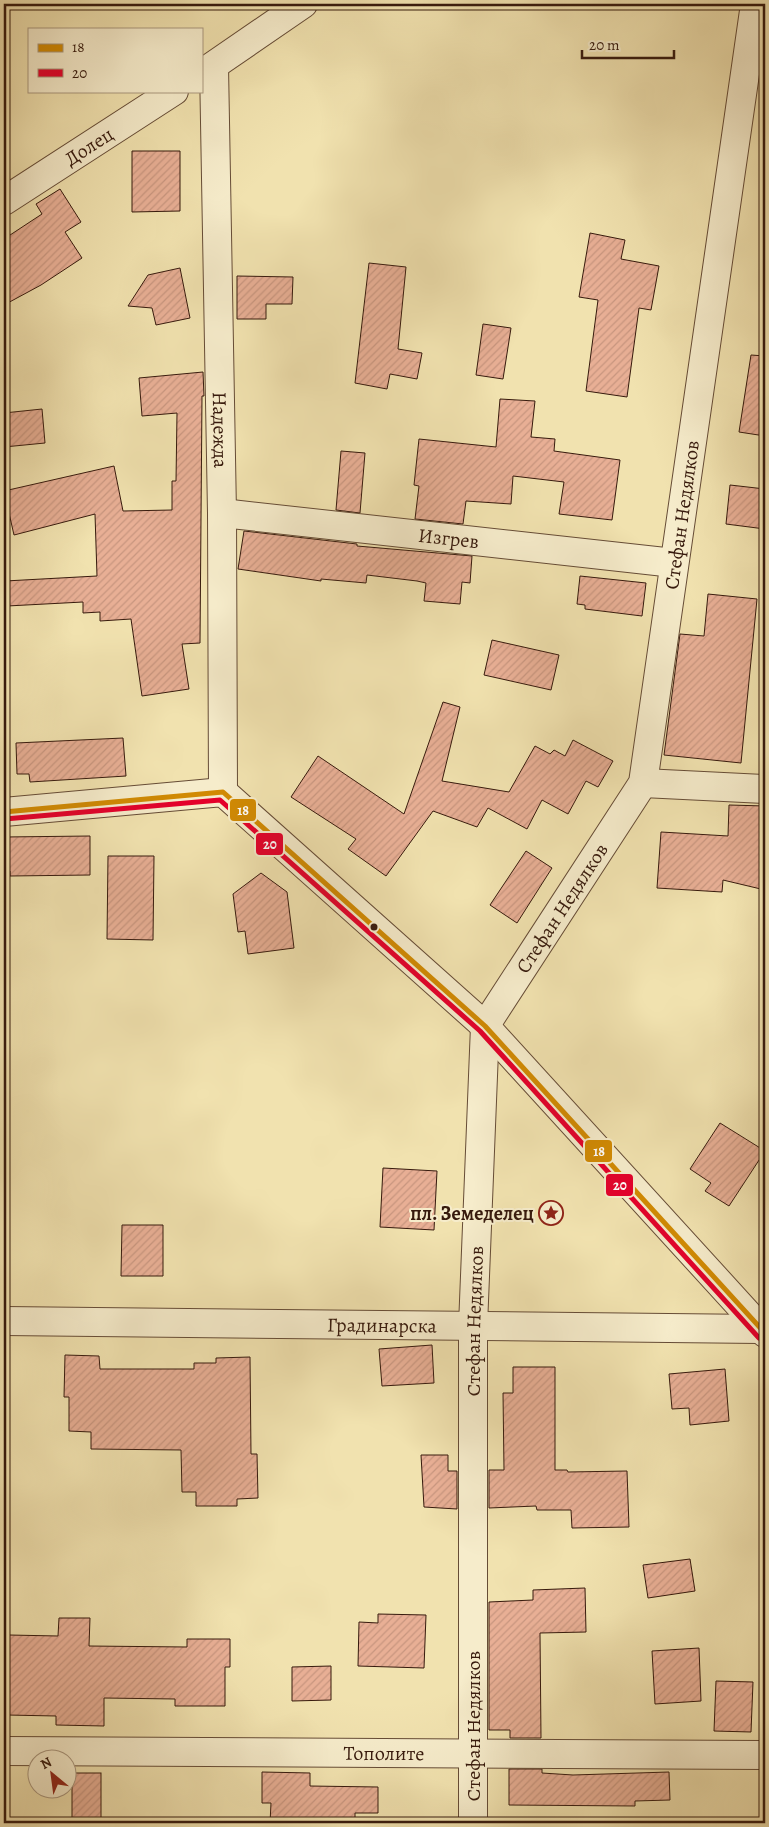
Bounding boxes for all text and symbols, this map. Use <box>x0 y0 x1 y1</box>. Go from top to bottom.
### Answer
legend <box>28 28 202 92</box>
scale bar <box>582 28 674 60</box>
text: 20 m <box>589 35 620 55</box>
text: 18 <box>72 37 84 57</box>
text: 20 <box>72 63 87 83</box>
street label: Долец <box>59 120 118 172</box>
street label: Надежда <box>206 391 235 469</box>
street label: Стефан Недялков <box>657 438 706 591</box>
street label: Изгрев <box>417 521 480 555</box>
line badge: 18 <box>229 798 257 822</box>
text: 18 <box>237 801 249 820</box>
line badge: 20 <box>255 832 284 856</box>
text: 20 <box>263 835 277 854</box>
street label: Стефан Недялков <box>509 838 614 978</box>
unlabelled marker <box>369 922 379 932</box>
line badge: 18 <box>584 1139 613 1163</box>
text: 18 <box>593 1142 605 1161</box>
line badge: 20 <box>605 1173 634 1197</box>
text: 20 <box>613 1176 627 1195</box>
place label: пл. Земеделец <box>410 1200 534 1227</box>
place icon: пл. Земеделец <box>538 1200 564 1226</box>
street label: Стефан Недялков <box>459 1245 490 1396</box>
street label: Градинарска <box>327 1311 438 1339</box>
street label: Стефан Недялков <box>460 1651 487 1801</box>
street label: Тополите <box>343 1739 425 1767</box>
north arrow <box>28 1750 78 1800</box>
text: N <box>37 1752 55 1774</box>

